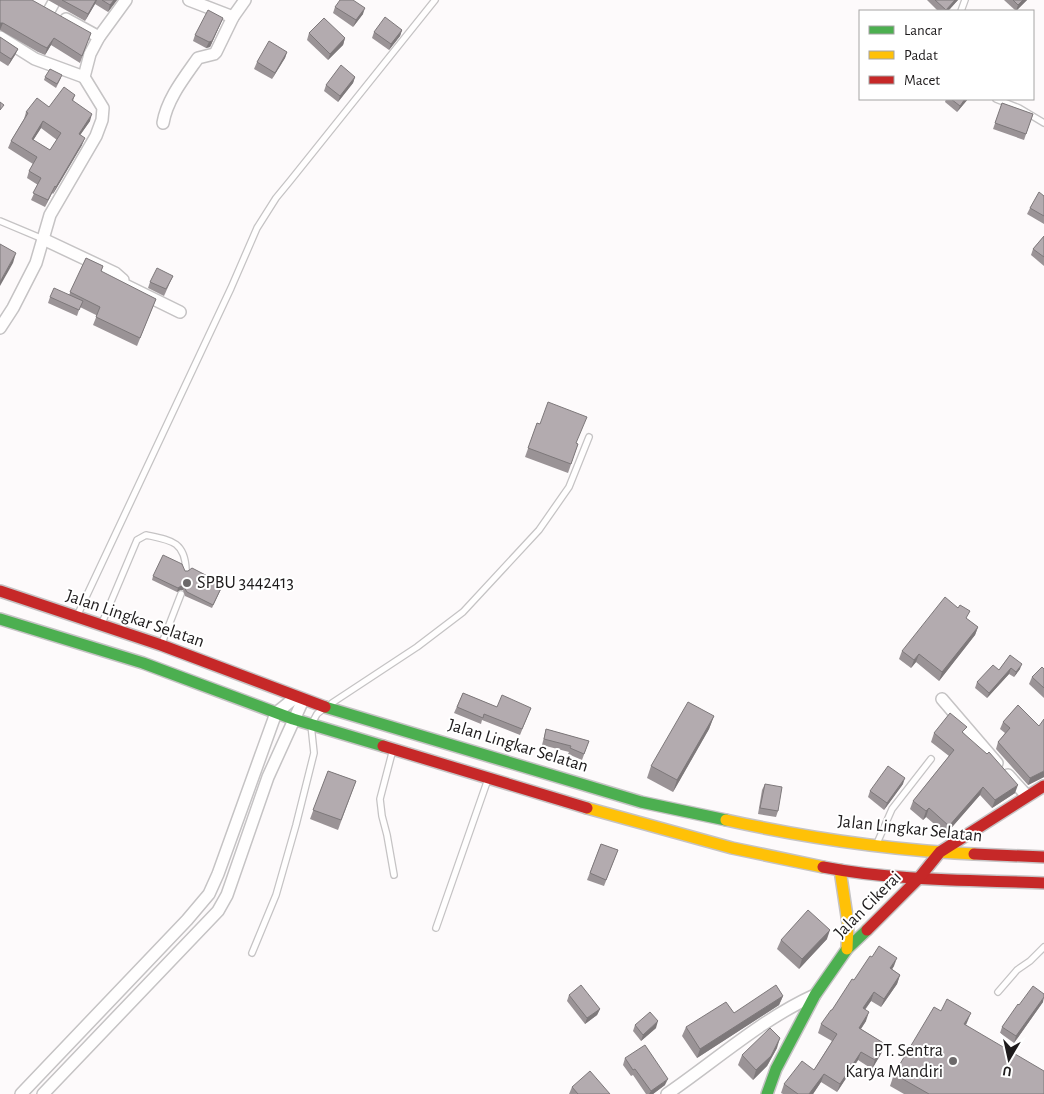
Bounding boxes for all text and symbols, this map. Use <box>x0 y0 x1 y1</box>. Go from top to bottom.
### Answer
legend <box>859 10 1034 100</box>
text: Lancar <box>904 23 942 38</box>
text: Padat <box>904 48 938 63</box>
text: Macet <box>904 73 940 88</box>
place label: SPBU 3442413 <box>197 574 294 592</box>
marker: SPBU 3442413 <box>181 577 193 589</box>
street label: Jalan Lingkar Selatan <box>63 587 207 651</box>
street label: Jalan Lingkar Selatan <box>446 716 590 776</box>
street label: Jalan Lingkar Selatan <box>837 812 983 846</box>
street label: Jalan Cikerai <box>831 868 905 942</box>
north arrow <box>984 1034 1034 1084</box>
place label: PT. Sentra Karya Mandiri <box>845 1042 943 1081</box>
marker: PT. Sentra Karya Mandiri <box>947 1055 959 1067</box>
text: U <box>1002 1063 1013 1078</box>

